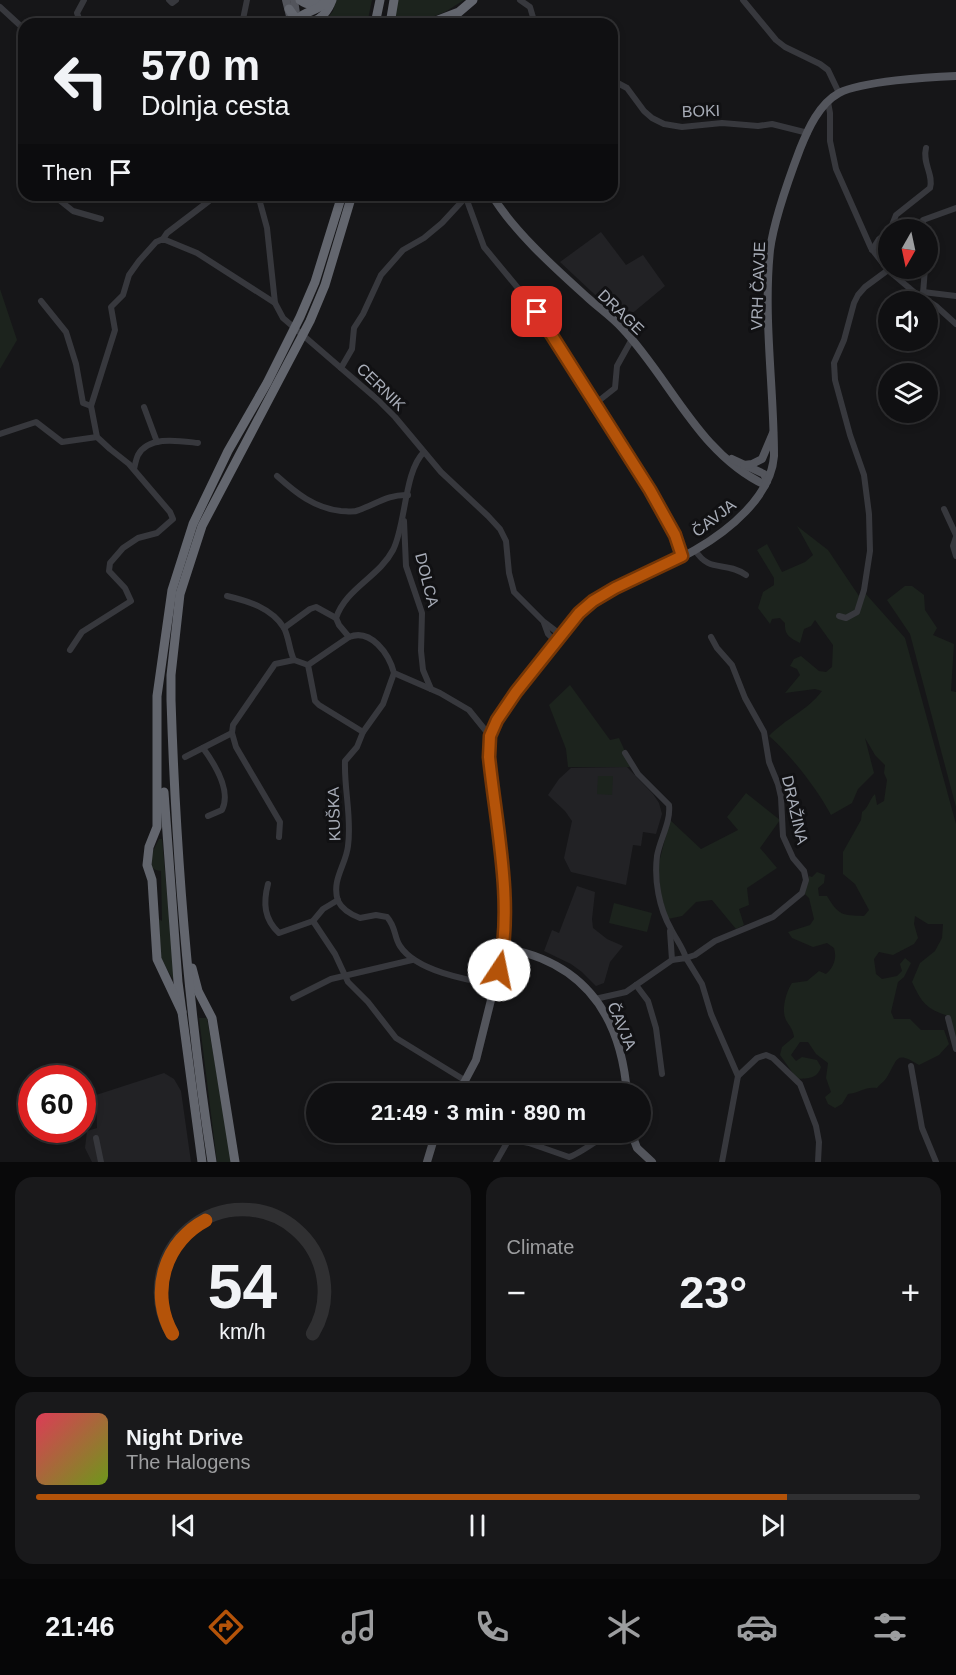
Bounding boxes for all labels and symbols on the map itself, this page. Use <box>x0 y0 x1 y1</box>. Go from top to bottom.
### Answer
street label: BOKI <box>682 102 720 120</box>
north arrow <box>878 219 938 279</box>
street label: VRH ČAVJE <box>747 241 768 331</box>
pin <box>511 286 562 337</box>
street label: DRAGE <box>595 286 647 338</box>
street label: CERNIK <box>353 360 409 414</box>
street label: ČAVJA <box>688 495 739 540</box>
street label: DOLCA <box>412 551 442 609</box>
street label: DRAŽINA <box>779 774 812 846</box>
street label: KUŠKA <box>324 786 343 841</box>
position arrow <box>467 938 531 1002</box>
street label: ČAVJA <box>604 999 641 1053</box>
speed limit sign: 60 <box>18 1065 96 1143</box>

